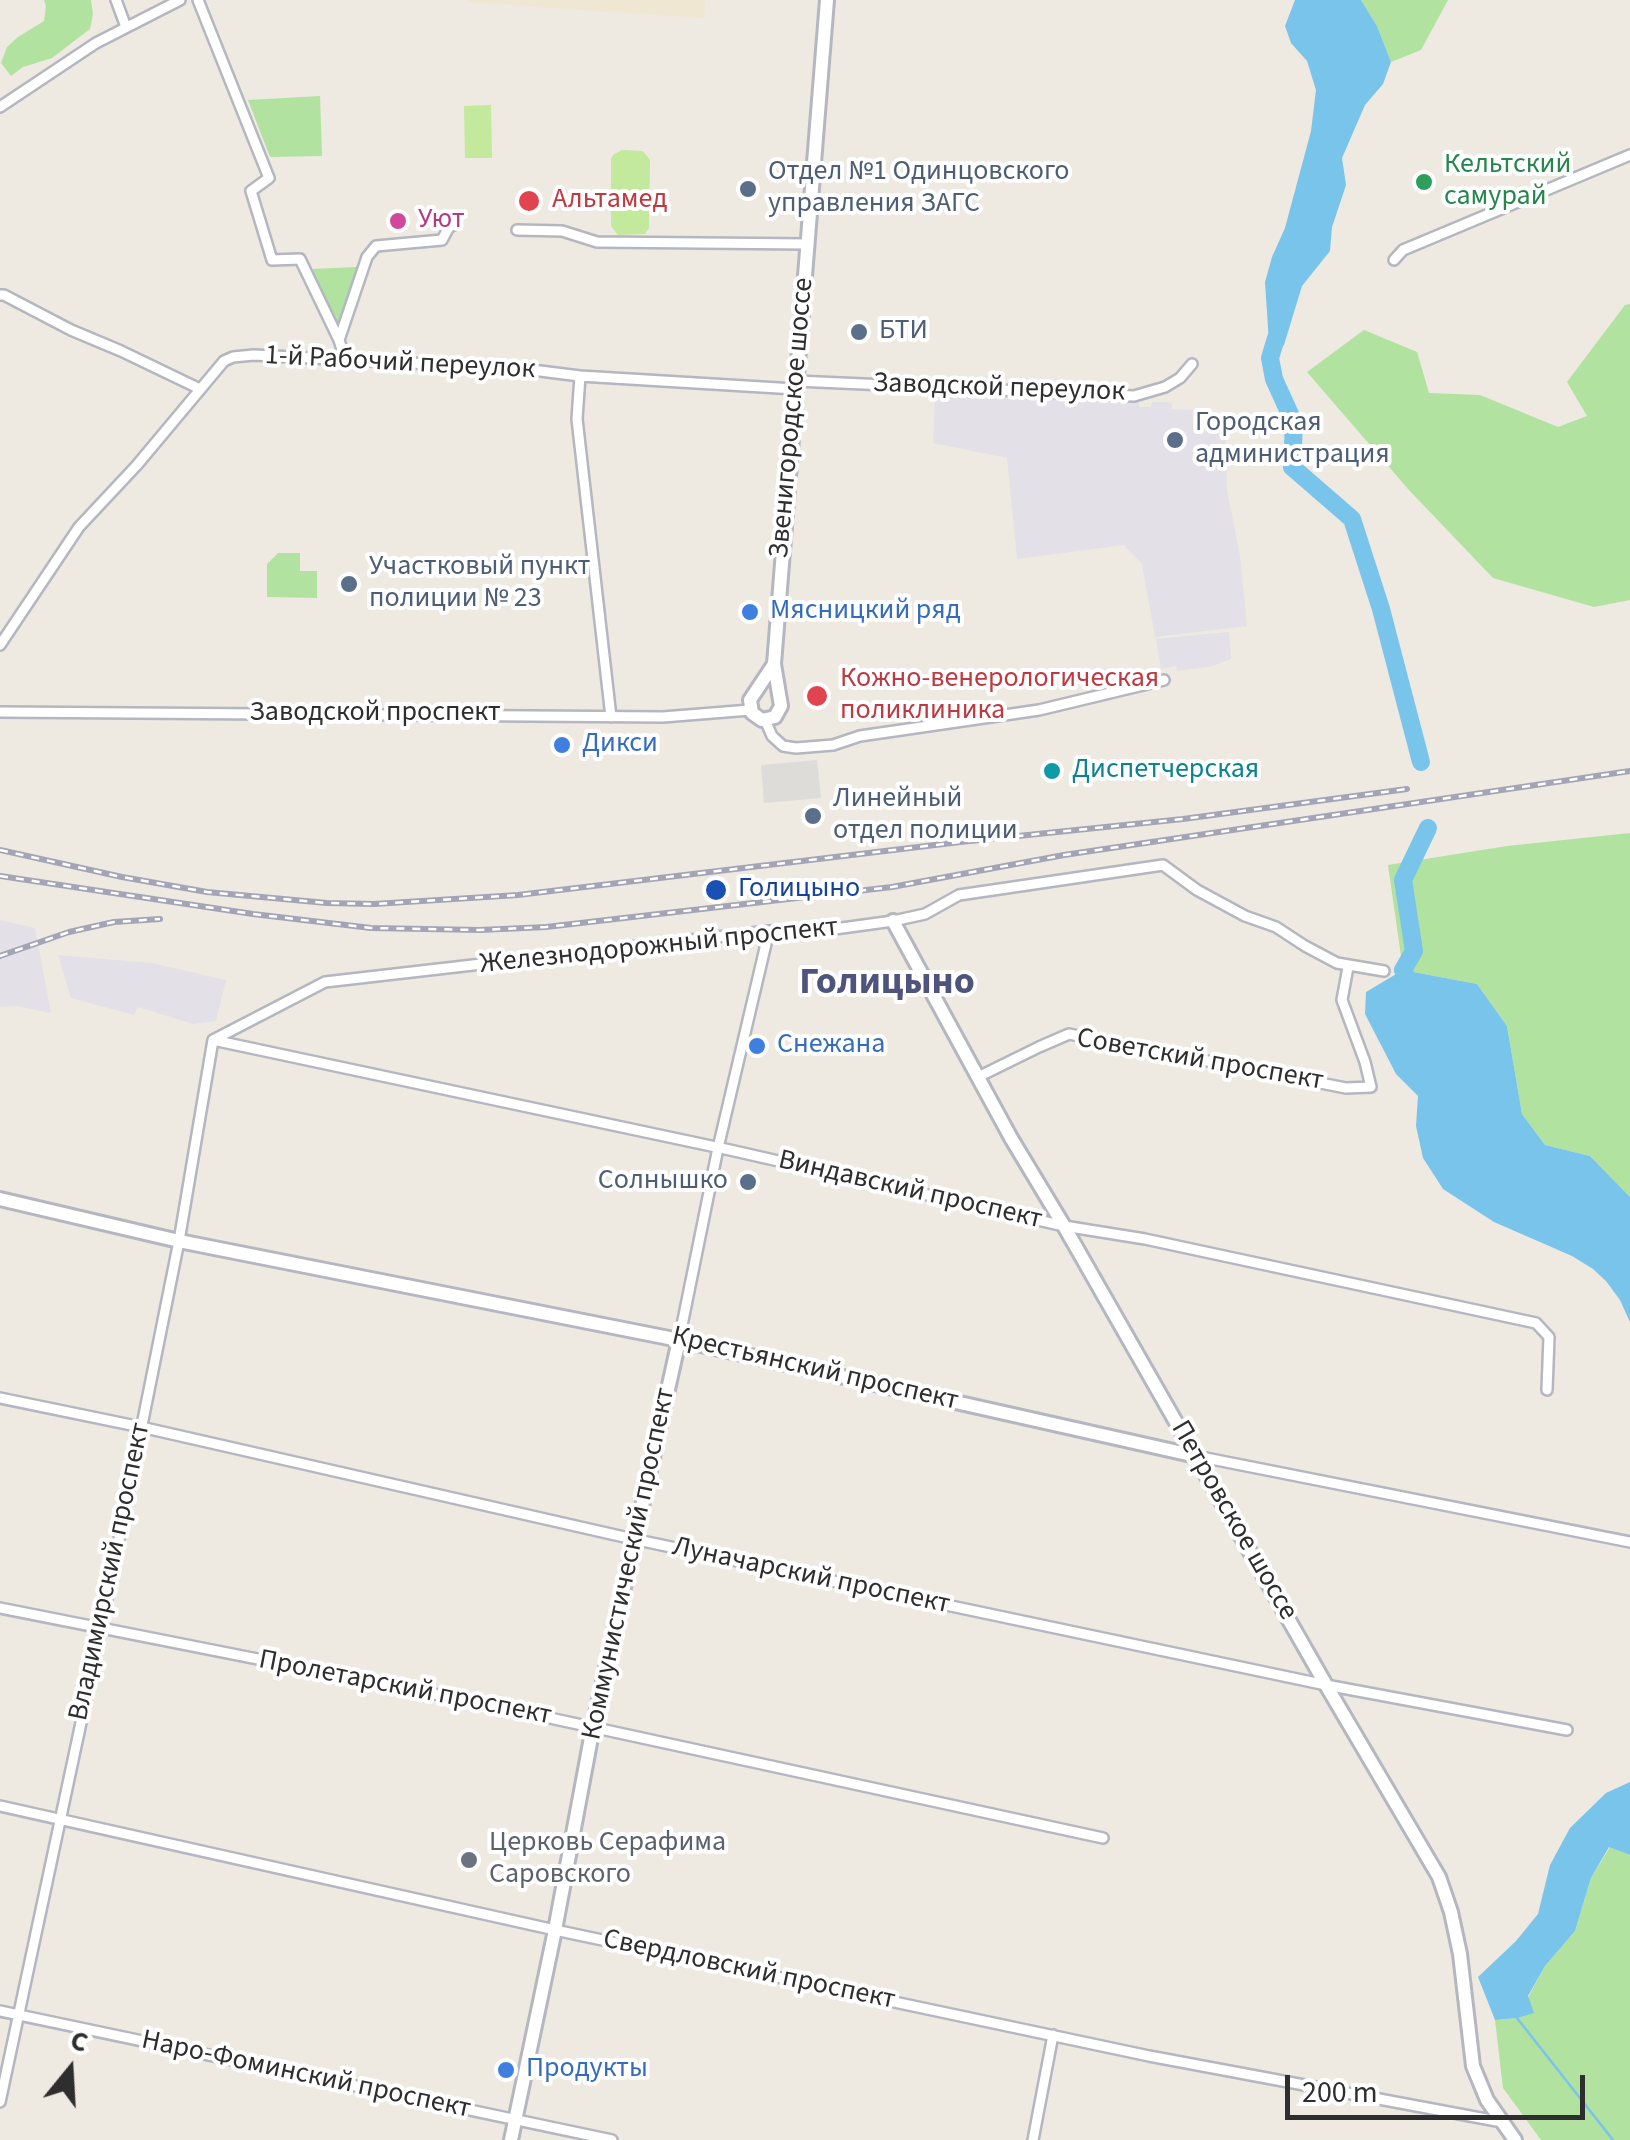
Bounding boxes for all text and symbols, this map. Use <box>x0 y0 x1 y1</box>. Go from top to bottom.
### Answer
place label: Кельтский самурай <box>1444 149 1571 215</box>
place label: Отдел №1 Одинцовского управления ЗАГС <box>768 156 1069 222</box>
marker: Кельтский самурай <box>1413 171 1435 193</box>
marker: Отдел №1 Одинцовского управления ЗАГС <box>737 178 759 200</box>
place label: Альтамед <box>552 184 667 218</box>
marker: Альтамед <box>516 188 542 214</box>
place label: Уют <box>418 204 465 238</box>
marker: Уют <box>387 210 409 232</box>
street label: Звенигородское шоссе <box>764 276 822 560</box>
place label: БТИ <box>879 315 928 349</box>
marker: БТИ <box>848 321 870 343</box>
street label: 1-й Рабочий переулок <box>264 340 536 388</box>
street label: Заводской переулок <box>872 368 1126 410</box>
place label: Городская администрация <box>1195 407 1390 473</box>
marker: Городская администрация <box>1164 429 1186 451</box>
place label: Участковый пункт полиции № 23 <box>369 551 590 617</box>
marker: Участковый пункт полиции № 23 <box>338 573 360 595</box>
place label: Мясницкий ряд <box>770 595 961 629</box>
marker: Мясницкий ряд <box>739 601 761 623</box>
place label: Кожно-венерологическая поликлиника <box>840 663 1159 729</box>
marker: Кожно-венерологическая поликлиника <box>804 683 830 709</box>
street label: Заводской проспект <box>249 697 501 731</box>
place label: Дикси <box>582 728 658 762</box>
marker: Дикси <box>551 734 573 756</box>
place label: Диспетчерская <box>1072 754 1259 788</box>
marker: Диспетчерская <box>1041 760 1063 782</box>
place label: Линейный отдел полиции <box>833 783 1018 849</box>
marker: Линейный отдел полиции <box>802 805 824 827</box>
place label: Голицыно <box>738 873 860 907</box>
marker: Голицыно <box>703 877 729 903</box>
street label: Железнодорожный проспект <box>478 911 840 983</box>
district label: Голицыно <box>799 962 975 1008</box>
street label: Советский проспект <box>1074 1023 1326 1099</box>
place label: Снежана <box>777 1029 885 1063</box>
marker: Снежана <box>746 1035 768 1057</box>
street label: Виндавский проспект <box>775 1144 1045 1238</box>
place label: Солнышко <box>598 1165 728 1199</box>
marker: Солнышко <box>737 1171 759 1193</box>
street label: Крестьянский проспект <box>668 1321 962 1419</box>
street label: Коммунистический проспект <box>576 1385 684 1743</box>
street label: Петровское шоссе <box>1162 1415 1304 1627</box>
street label: Владимирский проспект <box>63 1420 159 1724</box>
street label: Луначарский проспект <box>669 1531 953 1623</box>
street label: Пролетарский проспект <box>256 1644 554 1734</box>
place label: Церковь Серафима Саровского <box>489 1827 726 1893</box>
marker: Церковь Серафима Саровского <box>458 1849 480 1871</box>
street label: Свердловский проспект <box>600 1924 898 2018</box>
north arrow <box>20 2020 120 2120</box>
text: С <box>65 2020 93 2063</box>
street label: Наро-Фоминский проспект <box>138 2025 474 2127</box>
place label: Продукты <box>526 2053 648 2087</box>
scale bar <box>1290 2055 1590 2117</box>
marker: Продукты <box>495 2059 517 2081</box>
text: 200 m <box>1302 2071 1378 2114</box>

